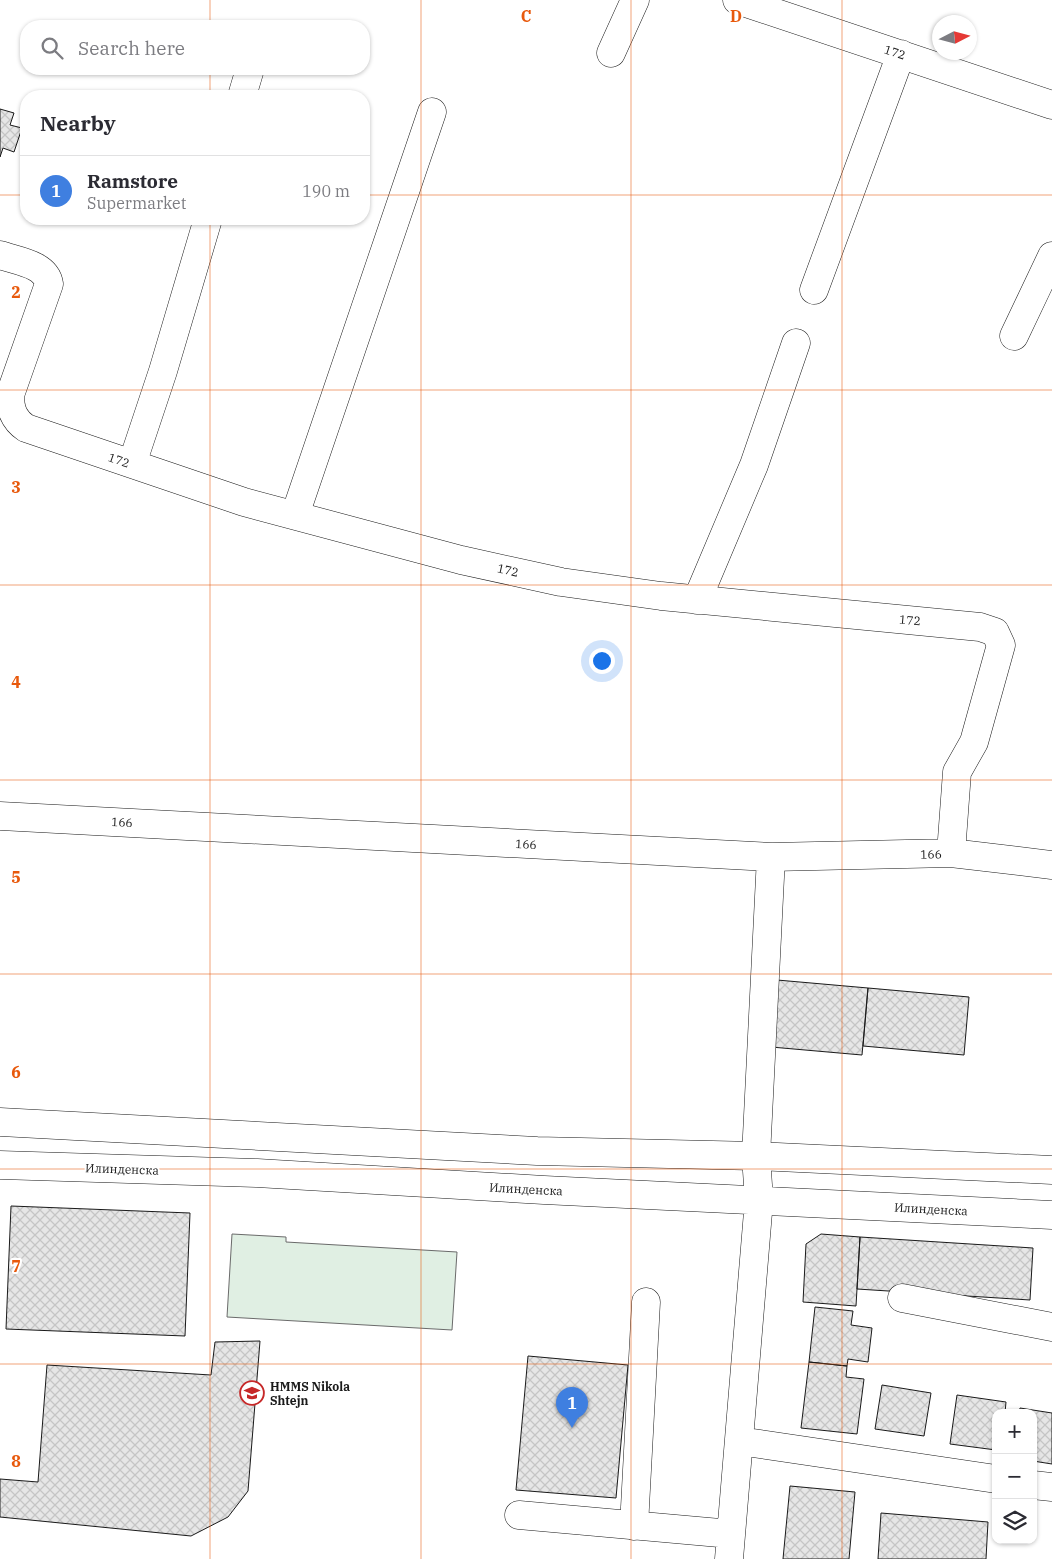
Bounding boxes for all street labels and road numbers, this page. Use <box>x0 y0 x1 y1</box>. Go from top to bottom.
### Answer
street label: 172 <box>882 42 908 62</box>
street label: 172 <box>106 449 132 471</box>
street label: 172 <box>496 560 520 580</box>
street label: 172 <box>899 612 921 628</box>
street label: 166 <box>111 814 133 830</box>
street label: 166 <box>515 836 537 852</box>
street label: 166 <box>920 846 942 862</box>
street label: Илинденска <box>85 1160 160 1178</box>
street label: Илинденска <box>489 1180 564 1198</box>
street label: Илинденска <box>894 1200 969 1218</box>

